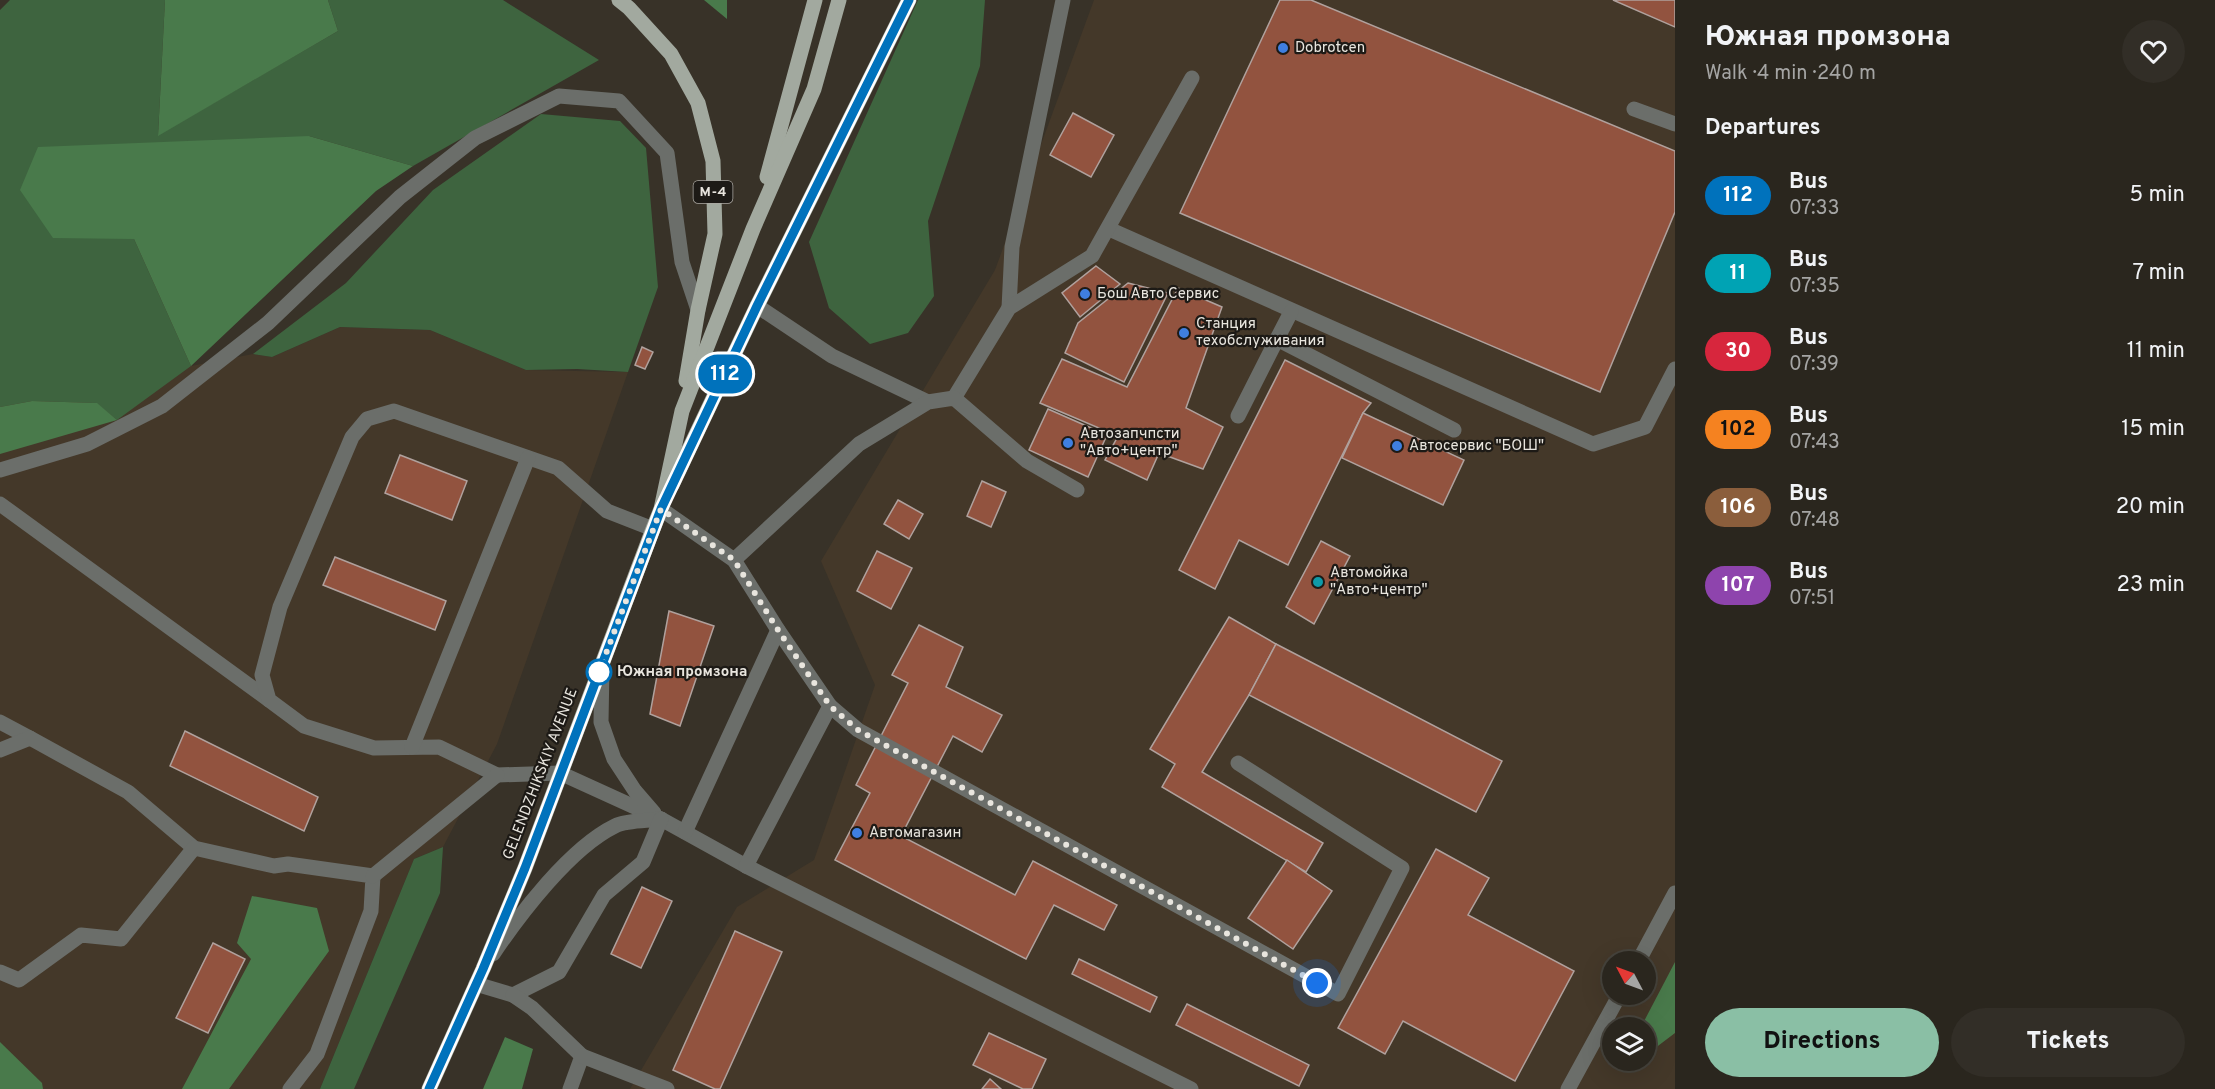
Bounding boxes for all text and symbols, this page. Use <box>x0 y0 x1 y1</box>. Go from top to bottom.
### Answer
text: Южная промзона <box>1705 20 1951 56</box>
button: heart <box>2122 20 2185 83</box>
place label: Dobrotcen <box>1295 39 1365 58</box>
marker: Dobrotcen <box>1276 41 1290 55</box>
text: Walk · 4 min · 240 m <box>1705 61 1876 87</box>
text: Departures <box>1705 115 1821 142</box>
text: Bus <box>1789 169 1828 196</box>
road number: М-4 <box>694 181 732 203</box>
text: 112 <box>1723 182 1753 209</box>
text: 5 min <box>2130 182 2185 209</box>
text: 07:33 <box>1789 196 1839 222</box>
text: Bus <box>1789 247 1828 274</box>
text: 11 <box>1730 260 1746 287</box>
text: 7 min <box>2133 260 2185 287</box>
text: 07:35 <box>1789 274 1840 300</box>
place label: Бош Авто Сервис <box>1097 285 1219 304</box>
marker: Бош Авто Сервис <box>1078 287 1092 301</box>
place label: Станция техобслуживания <box>1196 315 1325 351</box>
text: Bus <box>1789 325 1828 352</box>
marker: Станция техобслуживания <box>1177 326 1191 340</box>
text: 30 <box>1725 338 1751 365</box>
text: 11 min <box>2127 338 2185 365</box>
text: 07:39 <box>1789 352 1839 378</box>
line badge: 112 <box>690 354 760 394</box>
text: 112 <box>710 361 740 388</box>
text: Bus <box>1789 403 1828 430</box>
text: 102 <box>1720 416 1756 443</box>
text: 15 min <box>2121 416 2185 443</box>
place label: Автозапчпсти "Авто+центр" <box>1080 425 1180 461</box>
text: 07:43 <box>1789 430 1840 456</box>
marker: Автозапчпсти "Авто+центр" <box>1061 436 1075 450</box>
place label: Автосервис "БОШ" <box>1409 437 1544 456</box>
marker: Автосервис "БОШ" <box>1390 439 1404 453</box>
text: Bus <box>1789 481 1828 508</box>
text: 106 <box>1720 494 1756 521</box>
text: 20 min <box>2116 494 2185 521</box>
text: 07:48 <box>1789 508 1840 534</box>
text: Bus <box>1789 559 1828 586</box>
place label: Автомойка "Авто+центр" <box>1330 564 1427 600</box>
text: 107 <box>1721 572 1755 599</box>
text: 23 min <box>2117 572 2185 599</box>
marker: Автомойка "Авто+центр" <box>1311 575 1325 589</box>
text: 07:51 <box>1789 586 1835 612</box>
marker: Южная промзона <box>586 659 612 685</box>
place label: Южная промзона <box>617 663 747 682</box>
street label: GELENDZHIKSKIY AVENUE <box>499 685 583 863</box>
place label: Автомагазин <box>869 824 961 843</box>
marker: Автомагазин <box>850 826 864 840</box>
north arrow <box>1602 951 1656 1005</box>
map controls <box>1602 951 1656 1071</box>
your location <box>1302 968 1332 998</box>
button: Directions <box>1705 1008 1939 1077</box>
button: Tickets <box>1951 1008 2185 1077</box>
button: layers <box>1602 1017 1656 1071</box>

